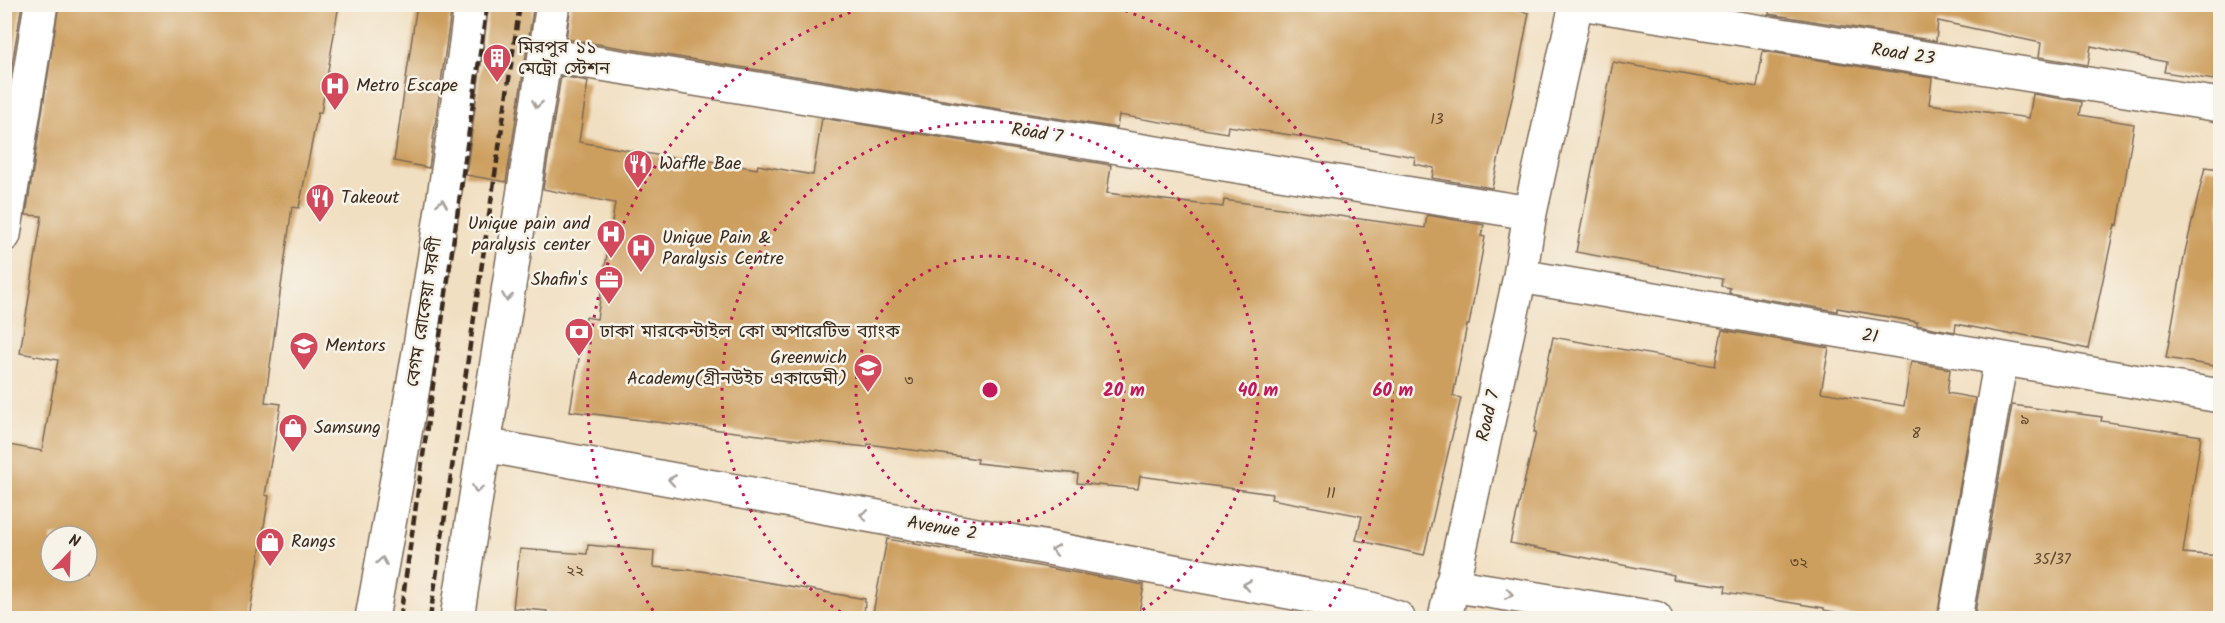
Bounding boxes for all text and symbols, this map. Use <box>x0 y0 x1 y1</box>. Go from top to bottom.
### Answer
place label: মিরপুর ১১ মেট্রো স্টেশন <box>517 34 611 84</box>
street label: Road 23 <box>1869 36 1937 74</box>
building icon: মিরপুর ১১ মেট্রো স্টেশন <box>481 42 513 84</box>
hospital icon: Metro Escape <box>319 70 351 112</box>
place label: Metro Escape <box>356 72 458 101</box>
one-way arrow <box>532 99 544 108</box>
house number: 13 <box>1430 108 1444 132</box>
street label: Road 7 <box>1009 116 1065 152</box>
restaurant icon: Waffle Bae <box>622 148 654 190</box>
place label: Waffle Bae <box>659 150 741 179</box>
restaurant icon: Takeout <box>304 182 336 224</box>
place label: Takeout <box>341 184 400 213</box>
one-way arrow <box>435 198 448 208</box>
place label: Unique pain and paralysis center <box>468 210 591 260</box>
hospital icon: Unique pain and paralysis center <box>595 218 627 260</box>
place label: Unique Pain & Paralysis Centre <box>662 224 784 274</box>
hospital icon: Unique Pain & Paralysis Centre <box>625 232 657 274</box>
street label: বেগম রোকেয়া সরণী <box>399 235 451 389</box>
office icon: Shafin's <box>593 264 625 306</box>
place label: Shafin's <box>531 266 588 295</box>
one-way arrow <box>502 292 514 301</box>
bank icon: ঢাকা মারকেন্টাইল কো অপারেটিভ ব্যাংক <box>563 316 595 358</box>
place label: ঢাকা মারকেন্টাইল কো অপারেটিভ ব্যাংক <box>599 318 900 347</box>
street label: 21 <box>1860 321 1880 353</box>
school or university icon: Mentors <box>288 330 320 372</box>
place label: Mentors <box>325 332 386 361</box>
place label: Greenwich Academy(গ্রীনউইচ একাডেমী) <box>627 344 847 394</box>
school or university icon: Greenwich Academy(গ্রীনউইচ একাডেমী) <box>852 352 884 394</box>
house number: ৩ <box>905 369 914 393</box>
text: 20 m <box>1103 377 1145 406</box>
text: 40 m <box>1238 377 1279 406</box>
text: 60 m <box>1373 377 1414 406</box>
centre of rings <box>980 380 1000 400</box>
street label: Road 7 <box>1469 387 1509 444</box>
house number: ৯ <box>2021 408 2030 432</box>
shop icon: Samsung <box>277 412 309 454</box>
place label: Samsung <box>314 414 381 443</box>
house number: 8 <box>1911 422 1921 446</box>
one-way arrow <box>667 474 677 486</box>
house number: 11 <box>1326 482 1336 506</box>
one-way arrow <box>471 484 484 494</box>
one-way arrow <box>859 509 869 522</box>
street label: Avenue 2 <box>905 509 979 549</box>
north arrow <box>39 524 99 584</box>
shop icon: Rangs <box>254 526 286 568</box>
text: N <box>65 528 84 555</box>
place label: Rangs <box>291 528 336 557</box>
one-way arrow <box>1051 544 1061 557</box>
house number: 35/37 <box>2033 548 2072 572</box>
house number: ৩২ <box>1790 551 1808 575</box>
one-way arrow <box>375 556 388 566</box>
house number: ২২ <box>566 559 584 583</box>
one-way arrow <box>1243 579 1253 592</box>
one-way arrow <box>1504 588 1514 600</box>

